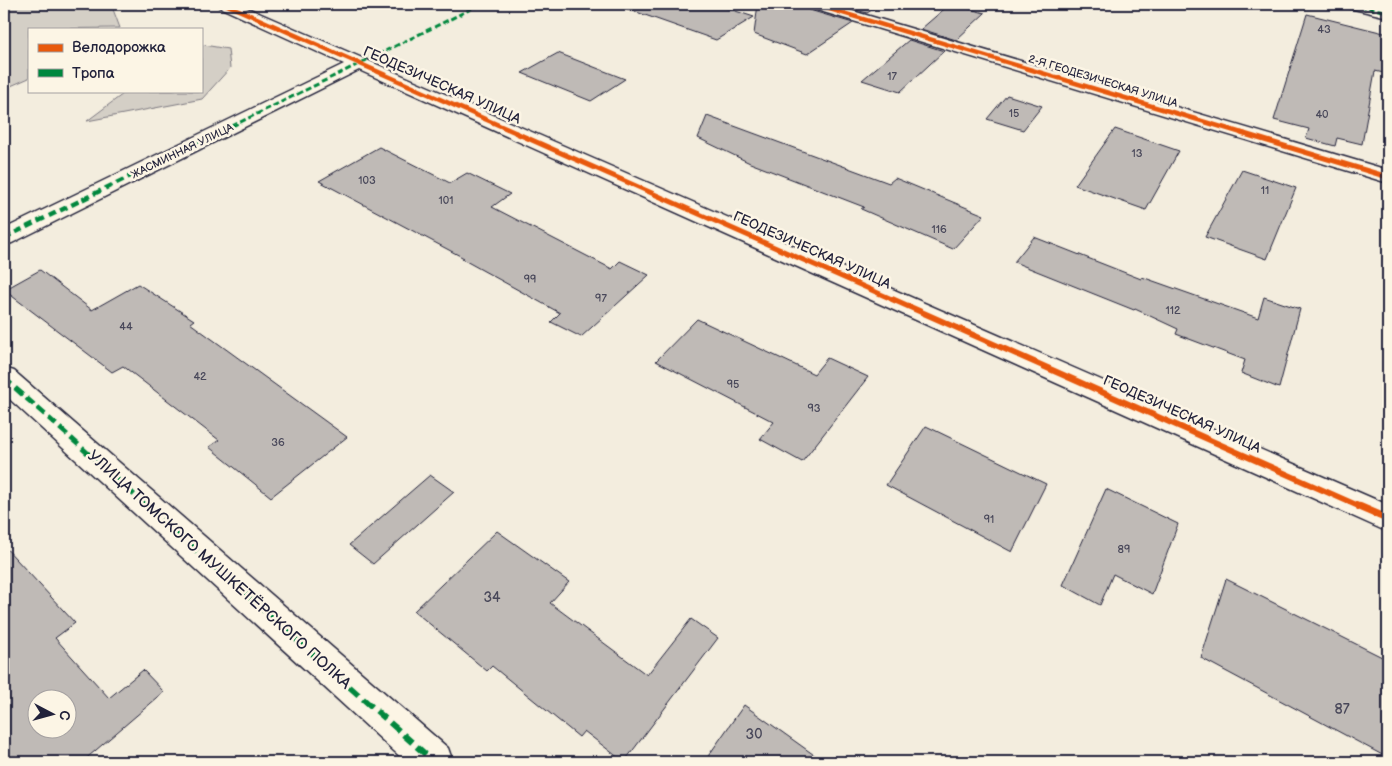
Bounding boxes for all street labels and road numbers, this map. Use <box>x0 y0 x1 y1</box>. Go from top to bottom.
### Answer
street label: ГЕОДЕЗИЧЕСКАЯ УЛИЦА <box>361 43 524 128</box>
street label: 2-Я ГЕОДЕЗИЧЕСКАЯ УЛИЦА <box>1027 52 1179 110</box>
street label: ЖАСМИННАЯ УЛИЦА <box>129 120 236 181</box>
street label: ГЕОДЕЗИЧЕСКАЯ УЛИЦА <box>731 208 894 293</box>
street label: ГЕОДЕЗИЧЕСКАЯ УЛИЦА <box>1101 372 1264 457</box>
street label: УЛИЦА ТОМСКОГО МУШКЕТЁРСКОГО ПОЛКА <box>83 446 356 694</box>

